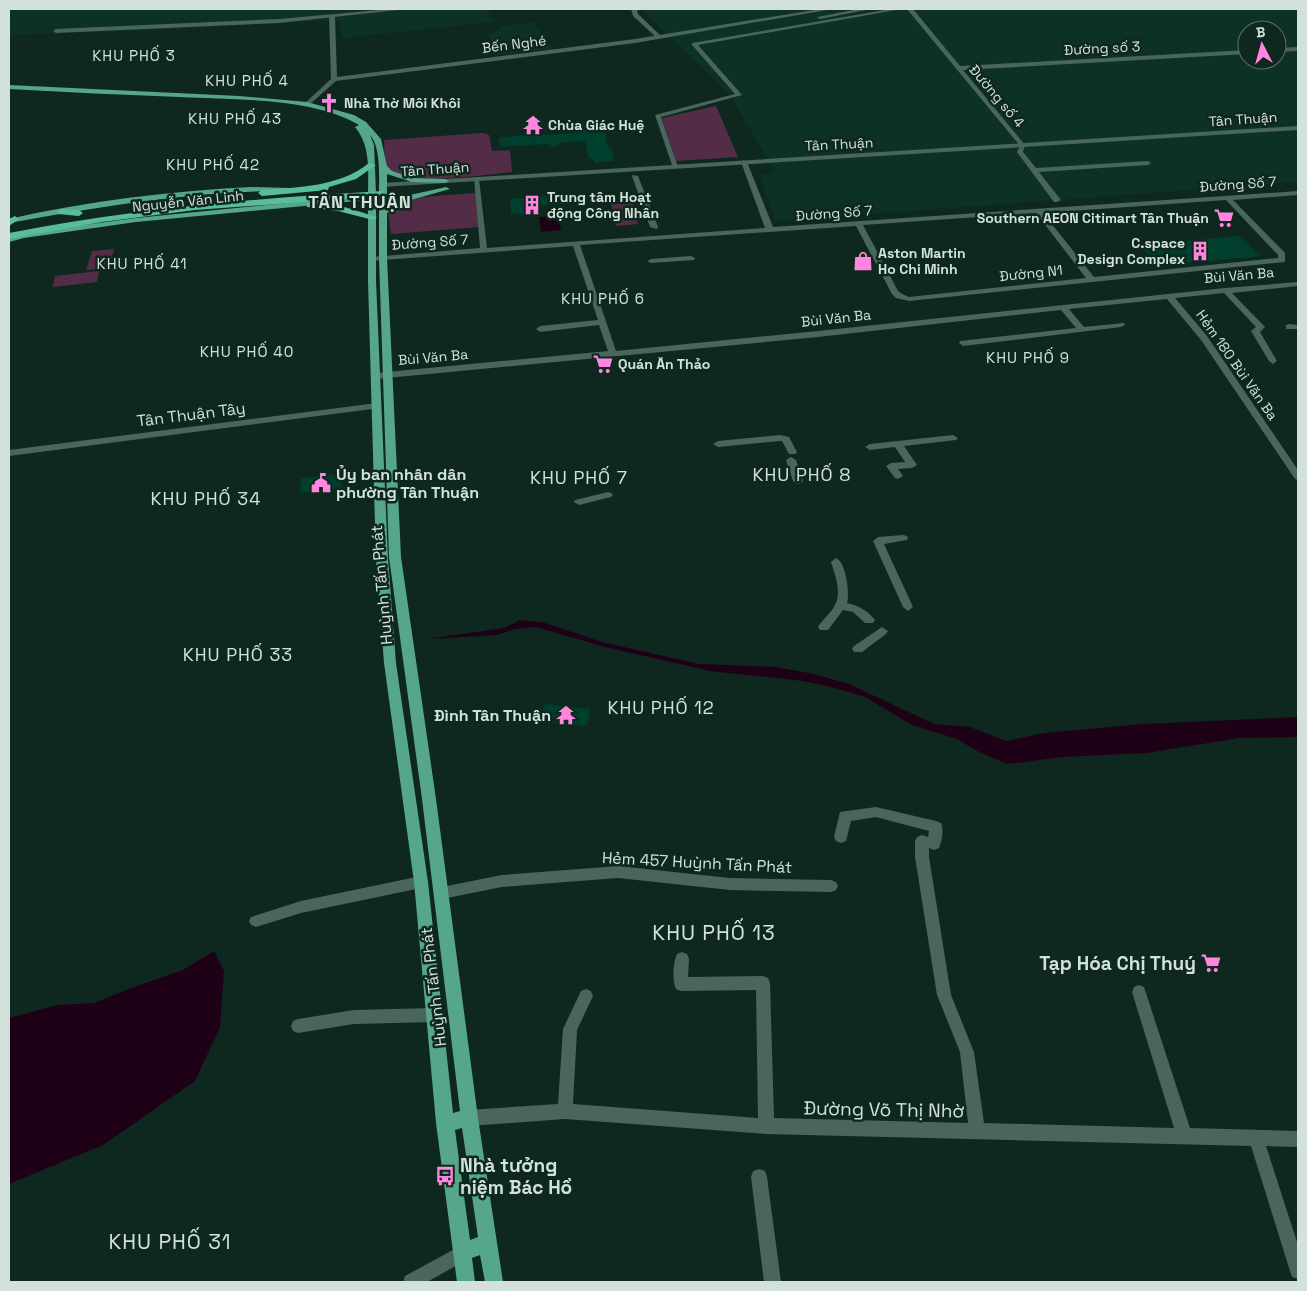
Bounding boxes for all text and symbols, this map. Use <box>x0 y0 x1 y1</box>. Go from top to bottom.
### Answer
north arrow <box>1237 20 1287 70</box>
text: B <box>1255 23 1266 42</box>
street label: Bến Nghé <box>481 31 547 57</box>
street label: Đường số 3 <box>1063 37 1141 59</box>
district label: KHU PHỐ 3 <box>92 45 176 65</box>
street label: Đường số 4 <box>966 61 1029 131</box>
district label: KHU PHỐ 4 <box>205 70 289 90</box>
church icon: Nhà Thờ Môi Khôi <box>318 92 340 114</box>
place label: Nhà Thờ Môi Khôi <box>344 94 461 112</box>
district label: KHU PHỐ 43 <box>188 108 282 128</box>
street label: Tân Thuận <box>1208 108 1278 130</box>
temple icon: Chùa Giác Huệ <box>522 114 544 136</box>
place label: Chùa Giác Huệ <box>548 116 644 134</box>
street label: Tân Thuận <box>804 133 874 155</box>
district label: KHU PHỐ 42 <box>166 154 260 174</box>
street label: Tân Thuận <box>400 158 470 180</box>
street label: Đường Số 7 <box>1199 172 1277 196</box>
street label: Nguyễn Văn Linh <box>131 186 245 216</box>
place label: Trung tâm Hoạt động Công Nhân <box>547 188 659 222</box>
district label: TÂN THUẬN <box>308 190 412 213</box>
building icon: Trung tâm Hoạt động Công Nhân <box>521 194 543 216</box>
street label: Đường Số 7 <box>795 201 873 225</box>
supermarket icon: Southern AEON Citimart Tân Thuận <box>1213 207 1235 229</box>
place label: Southern AEON Citimart Tân Thuận <box>977 209 1209 227</box>
street label: Đường Số 7 <box>391 230 469 254</box>
place label: C.space Design Complex <box>1077 234 1185 268</box>
building icon: C.space Design Complex <box>1189 240 1211 262</box>
place label: Aston Martin Ho Chi Minh <box>878 244 966 278</box>
shop icon: Aston Martin Ho Chi Minh <box>852 250 874 272</box>
district label: KHU PHỐ 41 <box>97 253 187 273</box>
street label: Đường N1 <box>999 261 1063 285</box>
street label: Bùi Văn Ba <box>1203 263 1275 287</box>
district label: KHU PHỐ 6 <box>561 288 645 308</box>
street label: Bùi Văn Ba <box>800 305 872 331</box>
street label: Hẻm 180 Bùi Văn Ba <box>1192 306 1282 424</box>
district label: KHU PHỐ 40 <box>200 341 294 361</box>
street label: Bùi Văn Ba <box>397 345 469 369</box>
district label: KHU PHỐ 9 <box>986 347 1070 367</box>
supermarket icon: Quán Ăn Thảo <box>592 353 614 375</box>
place label: Quán Ăn Thảo <box>618 355 710 373</box>
street label: Tân Thuận Tây <box>136 397 246 432</box>
district label: KHU PHỐ 8 <box>753 463 851 486</box>
place label: Ủy ban nhân dân phường Tân Thuận <box>336 464 479 503</box>
district label: KHU PHỐ 7 <box>530 466 628 489</box>
public building icon: Ủy ban nhân dân phường Tân Thuận <box>310 472 332 494</box>
district label: KHU PHỐ 34 <box>151 487 261 510</box>
street label: Huỳnh Tấn Phát <box>366 524 397 646</box>
district label: KHU PHỐ 33 <box>183 643 293 666</box>
district label: KHU PHỐ 12 <box>607 696 715 719</box>
temple icon: Đình Tân Thuận <box>555 704 577 726</box>
place label: Đình Tân Thuận <box>434 705 551 726</box>
street label: Hẻm 457 Huỳnh Tấn Phát <box>601 847 793 878</box>
district label: KHU PHỐ 13 <box>652 918 776 946</box>
street label: Huỳnh Tấn Phát <box>416 926 451 1048</box>
place label: Tạp Hóa Chị Thuý <box>1039 951 1196 976</box>
supermarket icon: Tạp Hóa Chị Thuý <box>1200 952 1222 974</box>
street label: Đường Võ Thị Nhờ <box>803 1096 965 1123</box>
place label: Nhà tưởng niệm Bác Hồ <box>460 1153 572 1200</box>
bus stop icon: Nhà tưởng niệm Bác Hồ <box>434 1165 456 1187</box>
district label: KHU PHỐ 31 <box>109 1227 231 1255</box>

